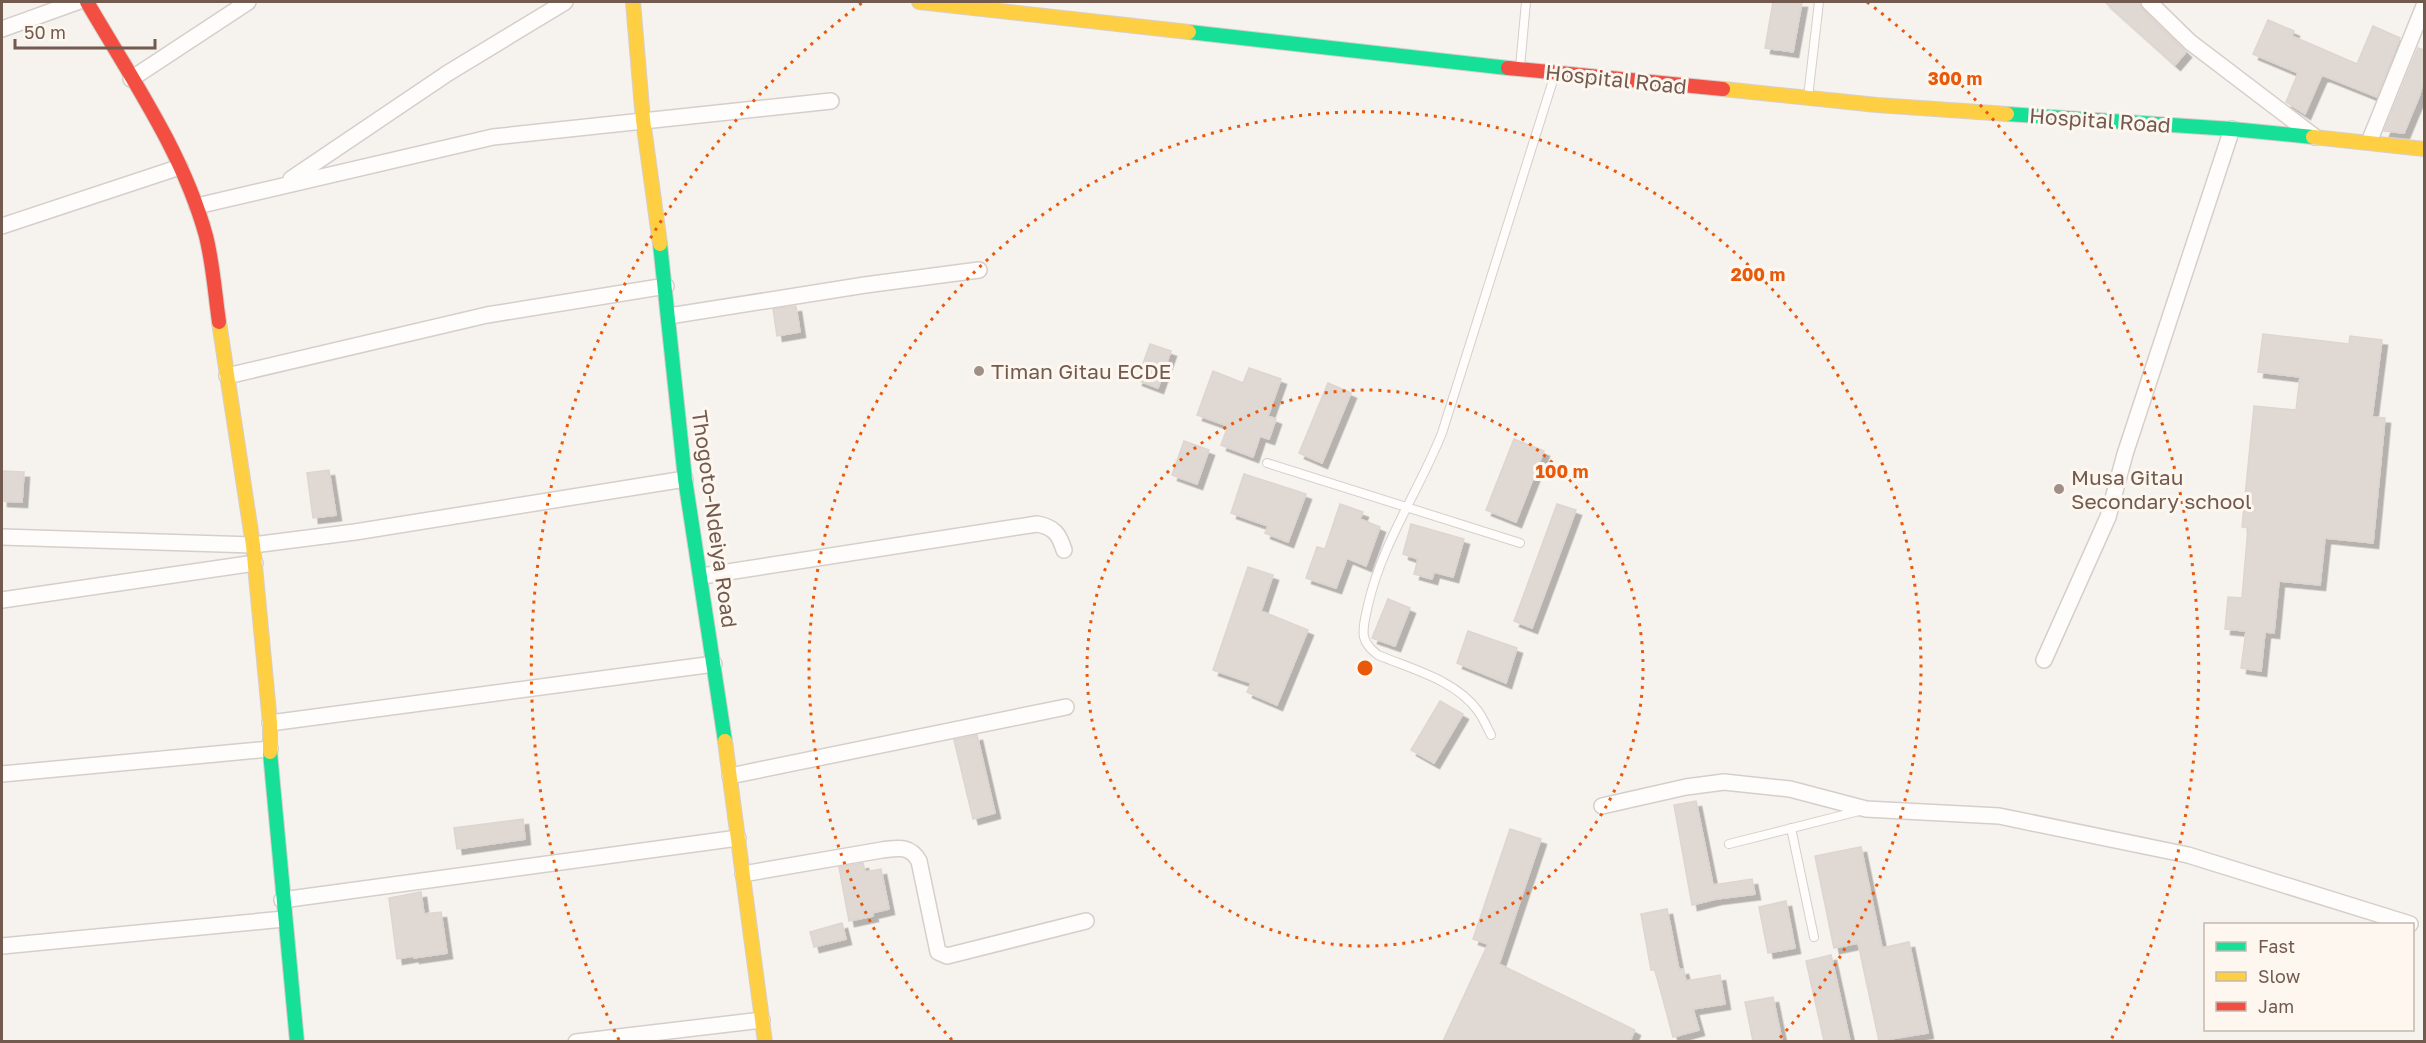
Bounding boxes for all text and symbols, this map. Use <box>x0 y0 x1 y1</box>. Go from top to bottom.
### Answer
scale bar <box>15 12 154 50</box>
text: 50 m <box>24 21 66 43</box>
street label: Hospital Road <box>1544 59 1688 99</box>
text: 300 m <box>1928 67 1982 89</box>
street label: Hospital Road <box>2028 102 2172 138</box>
text: 200 m <box>1731 263 1785 285</box>
place label: Timan Gitau ECDE <box>991 358 1171 384</box>
marker: Timan Gitau ECDE <box>972 364 986 378</box>
street label: Thogoto-Ndeiya Road <box>687 409 743 629</box>
text: 100 m <box>1536 460 1588 482</box>
place label: Musa Gitau Secondary school <box>2071 464 2252 514</box>
marker: Musa Gitau Secondary school <box>2052 482 2066 496</box>
centre of rings <box>1355 658 1375 678</box>
legend <box>2204 923 2414 1031</box>
text: Fast <box>2258 935 2295 957</box>
text: Slow <box>2258 965 2301 987</box>
text: Jam <box>2258 995 2294 1017</box>

